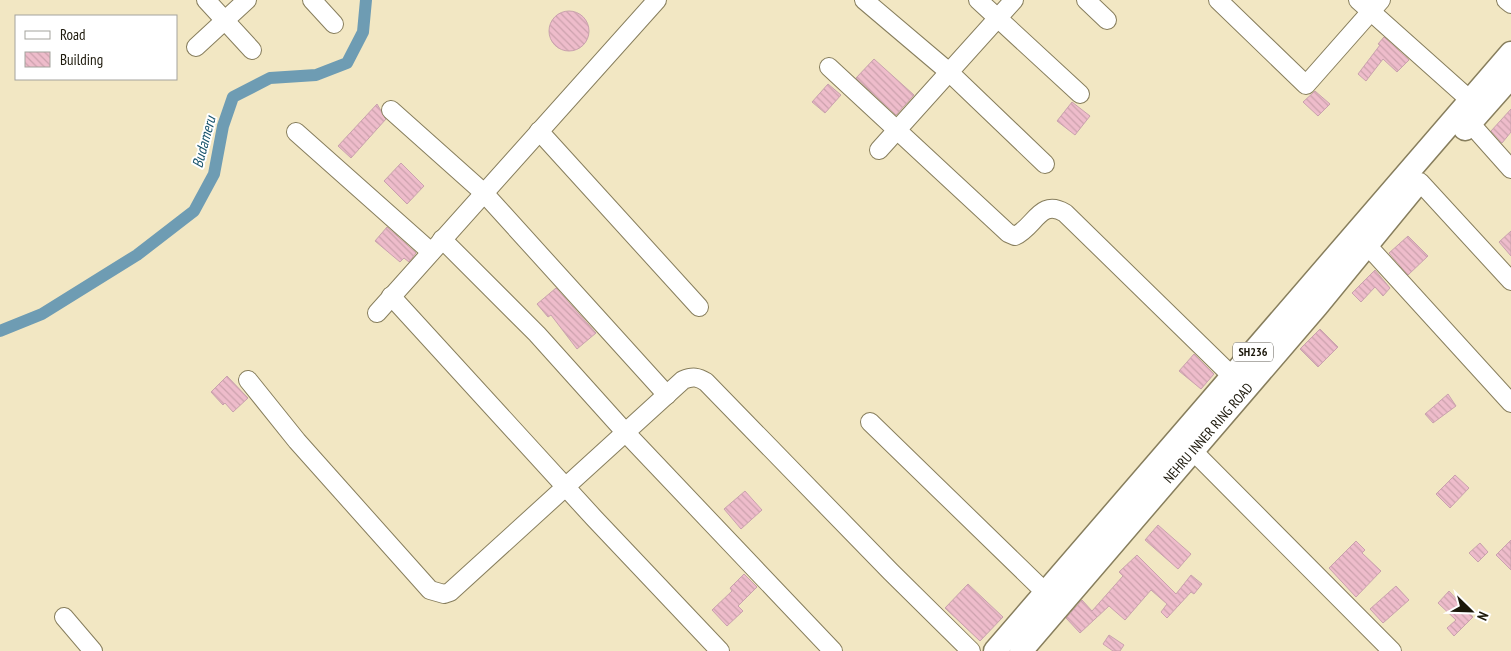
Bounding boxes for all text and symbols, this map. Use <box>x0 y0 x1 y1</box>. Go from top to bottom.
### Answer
legend <box>15 15 178 80</box>
text: Road <box>60 25 86 44</box>
text: Building <box>60 50 103 69</box>
water label: Budameru <box>188 113 220 170</box>
road number: SH236 <box>1233 342 1273 362</box>
street label: NEHRU INNER RING ROAD <box>1160 379 1256 487</box>
north arrow <box>1446 586 1496 636</box>
text: N <box>1473 609 1493 623</box>

